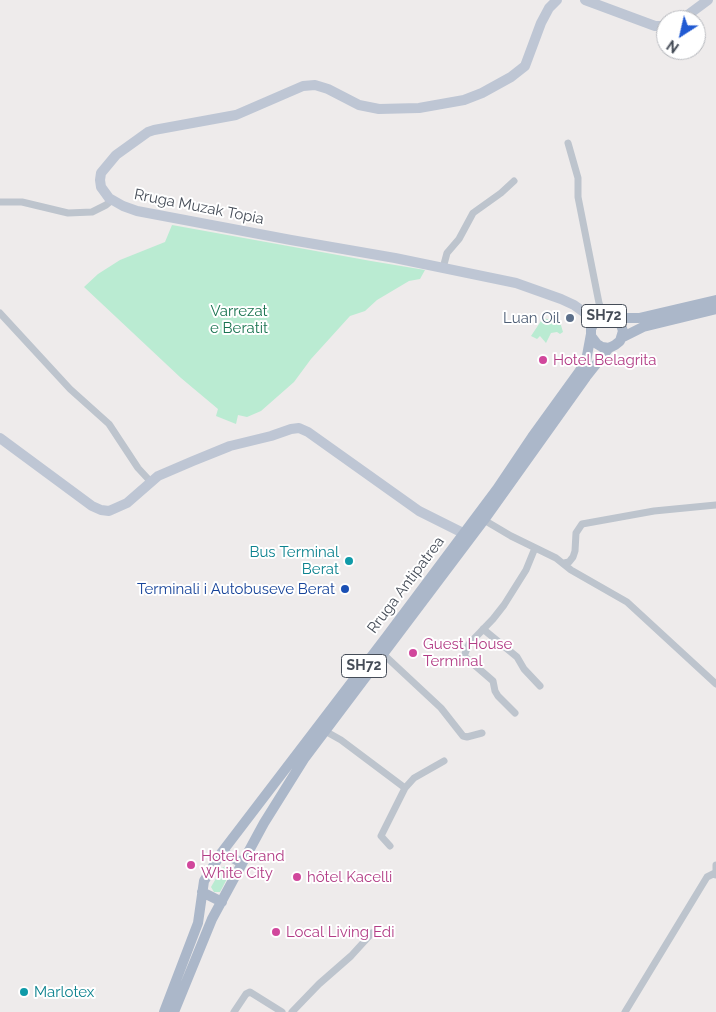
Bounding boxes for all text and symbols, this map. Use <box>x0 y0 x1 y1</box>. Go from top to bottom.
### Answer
north arrow <box>656 10 706 60</box>
text: N <box>664 37 682 56</box>
street label: Rruga Muzak Topia <box>133 186 265 228</box>
park label: Varrezat e Beratit <box>210 302 268 337</box>
road number: SH72 <box>582 304 626 328</box>
place label: Luan Oil <box>503 309 560 327</box>
marker: Luan Oil <box>564 312 576 324</box>
place label: Hotel Belagrita <box>553 351 656 369</box>
marker: Hotel Belagrita <box>537 354 549 366</box>
street label: Rruga Antipatrea <box>364 533 448 637</box>
place label: Bus Terminal Berat <box>249 543 339 578</box>
marker: Bus Terminal Berat <box>343 555 355 567</box>
place label: Terminali i Autobuseve Berat <box>137 580 335 598</box>
marker: Terminali i Autobuseve Berat <box>339 583 351 595</box>
place label: Guest House Terminal <box>423 635 512 670</box>
marker: Guest House Terminal <box>407 647 419 659</box>
road number: SH72 <box>342 654 386 678</box>
place label: Hotel Grand White City <box>201 847 285 882</box>
marker: Hotel Grand White City <box>185 859 197 871</box>
place label: hôtel Kacelli <box>307 868 392 886</box>
marker: hôtel Kacelli <box>291 871 303 883</box>
place label: Local Living Edi <box>286 923 394 941</box>
marker: Local Living Edi <box>270 926 282 938</box>
place label: Marlotex <box>34 983 94 1001</box>
marker: Marlotex <box>18 986 30 998</box>

